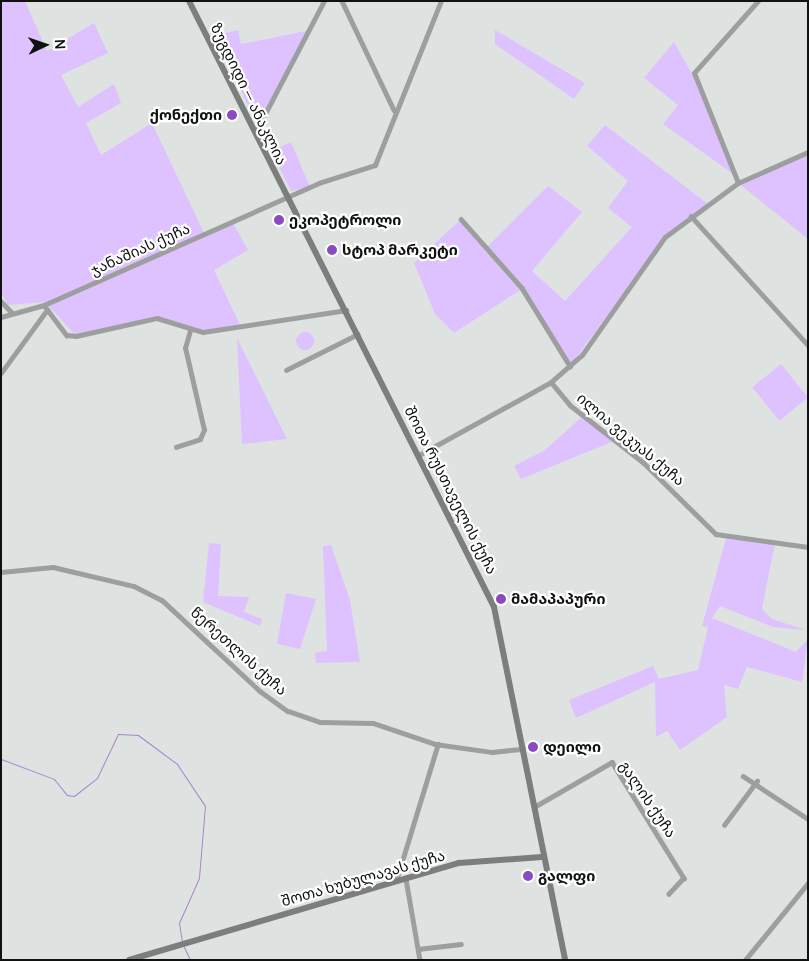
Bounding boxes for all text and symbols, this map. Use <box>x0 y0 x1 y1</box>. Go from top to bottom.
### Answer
north arrow <box>20 20 70 70</box>
street label: ზუგდიდი — ანაკლია <box>207 20 291 168</box>
text: N <box>51 39 70 50</box>
place label: ქონექთი <box>150 106 222 124</box>
marker: ქონექთი <box>226 109 238 121</box>
place label: ეკოპეტროლი <box>289 211 401 229</box>
marker: ეკოპეტროლი <box>273 214 285 226</box>
street label: ჯანაშიას ქუჩა <box>87 219 193 279</box>
place label: სტოპ მარკეტი <box>342 241 458 259</box>
marker: სტოპ მარკეტი <box>326 244 338 256</box>
street label: ილია ვეკუას ქუჩა <box>573 389 689 489</box>
street label: შოთა რუსთაველის ქუჩა <box>401 403 501 577</box>
place label: მამაპაპური <box>511 590 606 608</box>
marker: მამაპაპური <box>495 593 507 605</box>
street label: წერეთლის ქუჩა <box>187 603 291 699</box>
place label: დეილი <box>543 738 601 756</box>
marker: დეილი <box>527 741 539 753</box>
street label: გალის ქუჩა <box>616 757 680 841</box>
street label: შოთა ხუბულავას ქუჩა <box>279 846 447 910</box>
place label: გალფი <box>538 867 595 885</box>
marker: გალფი <box>522 870 534 882</box>

